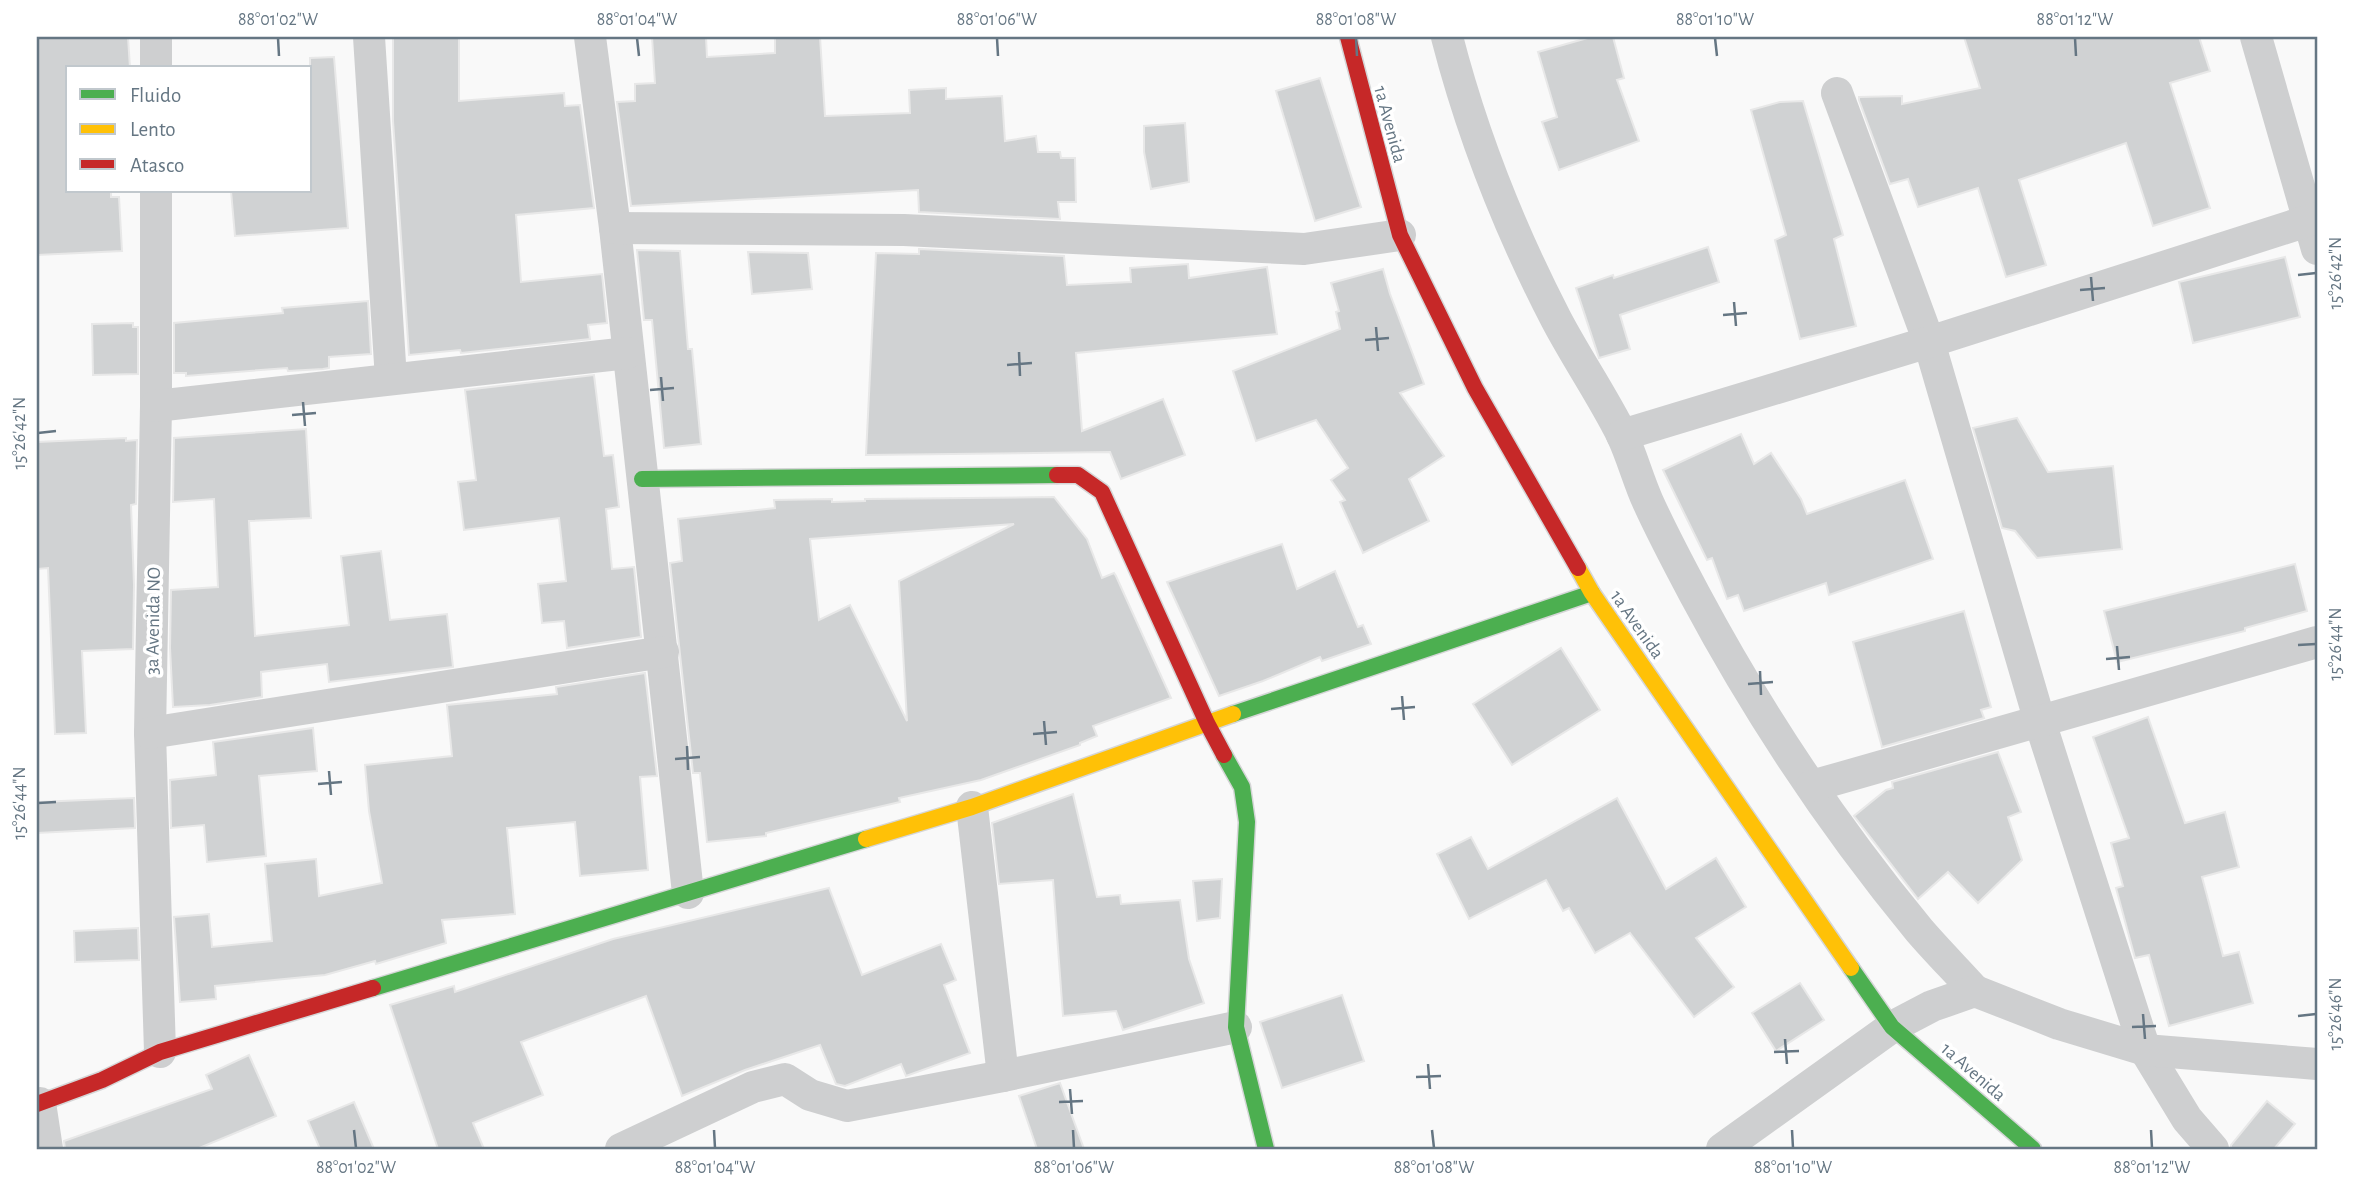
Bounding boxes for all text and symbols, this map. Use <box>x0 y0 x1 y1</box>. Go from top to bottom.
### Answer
text: 88°01'02"W <box>238 11 318 29</box>
text: 88°01'04"W <box>597 11 677 29</box>
text: 88°01'06"W <box>957 11 1037 29</box>
text: 88°01'08"W <box>1316 11 1396 29</box>
text: 88°01'10"W <box>1676 11 1754 29</box>
text: 88°01'12"W <box>2037 11 2113 29</box>
legend <box>66 66 312 192</box>
street label: 1a Avenida <box>1370 84 1409 165</box>
text: Fluido <box>130 85 181 106</box>
text: Lento <box>130 119 176 140</box>
text: Atasco <box>130 155 184 176</box>
text: 15°26'42"N <box>2327 237 2345 309</box>
text: 15°26'42"N <box>11 397 29 469</box>
street label: 3a Avenida NO <box>143 567 164 675</box>
street label: 1a Avenida <box>1606 587 1667 663</box>
text: 15°26'44"N <box>2327 607 2345 681</box>
text: 15°26'44"N <box>11 766 29 840</box>
text: 15°26'46"N <box>2327 977 2345 1051</box>
street label: 1a Avenida <box>1937 1039 2009 1105</box>
text: 88°01'02"W <box>316 1159 396 1177</box>
text: 88°01'04"W <box>675 1159 755 1177</box>
text: 88°01'06"W <box>1034 1159 1114 1177</box>
text: 88°01'08"W <box>1394 1159 1474 1177</box>
text: 88°01'10"W <box>1754 1159 1832 1177</box>
text: 88°01'12"W <box>2114 1159 2190 1177</box>

